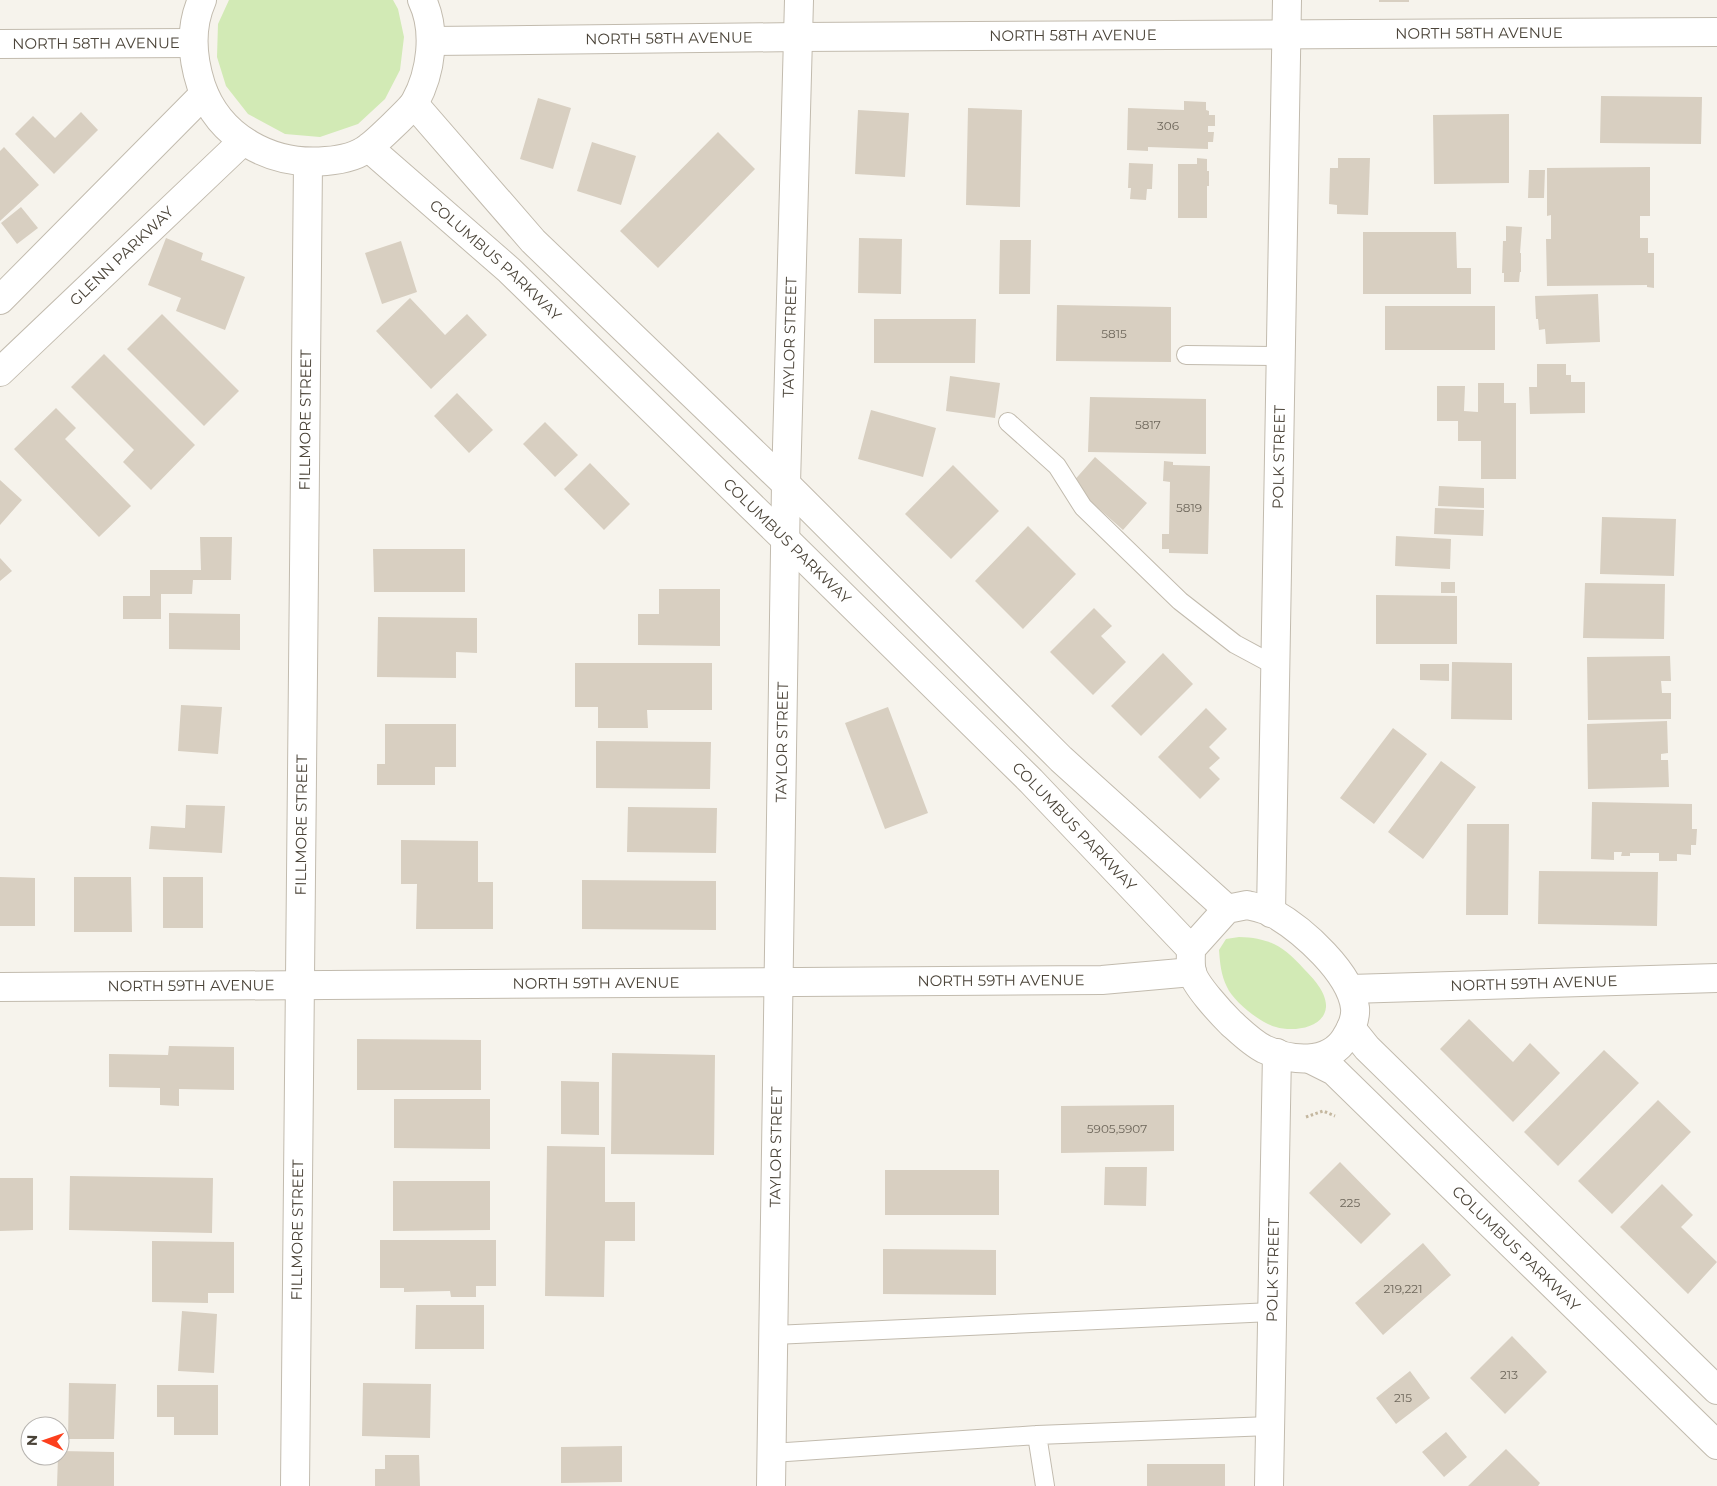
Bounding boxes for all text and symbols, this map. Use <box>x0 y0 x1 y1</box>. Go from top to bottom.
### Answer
street label: NORTH 58TH AVENUE <box>1395 23 1563 43</box>
street label: NORTH 58TH AVENUE <box>989 25 1157 45</box>
street label: NORTH 58TH AVENUE <box>585 27 753 48</box>
street label: NORTH 58TH AVENUE <box>12 33 180 53</box>
house number: 306 <box>1157 118 1179 133</box>
street label: COLUMBUS PARKWAY <box>426 195 566 325</box>
street label: GLENN PARKWAY <box>65 202 178 310</box>
street label: TAYLOR STREET <box>778 276 801 398</box>
house number: 5815 <box>1101 326 1127 341</box>
street label: FILLMORE STREET <box>295 349 315 491</box>
street label: POLK STREET <box>1268 404 1289 509</box>
house number: 5817 <box>1135 417 1161 432</box>
street label: COLUMBUS PARKWAY <box>719 474 856 608</box>
house number: 5819 <box>1176 500 1202 515</box>
street label: TAYLOR STREET <box>771 681 792 803</box>
street label: FILLMORE STREET <box>291 754 311 895</box>
street label: COLUMBUS PARKWAY <box>1008 758 1141 895</box>
street label: NORTH 59TH AVENUE <box>917 970 1085 990</box>
street label: NORTH 59TH AVENUE <box>1450 971 1618 995</box>
street label: NORTH 59TH AVENUE <box>512 973 680 993</box>
street label: NORTH 59TH AVENUE <box>107 975 275 995</box>
street label: TAYLOR STREET <box>765 1086 786 1208</box>
house number: 5905,5907 <box>1087 1121 1147 1136</box>
street label: FILLMORE STREET <box>287 1159 307 1300</box>
street label: COLUMBUS PARKWAY <box>1448 1182 1585 1315</box>
house number: 225 <box>1340 1195 1360 1210</box>
street label: POLK STREET <box>1262 1217 1283 1322</box>
house number: 219,221 <box>1384 1281 1422 1296</box>
house number: 213 <box>1500 1367 1518 1382</box>
house number: 215 <box>1394 1390 1412 1405</box>
north arrow <box>20 1416 70 1466</box>
text: N <box>23 1435 41 1447</box>

